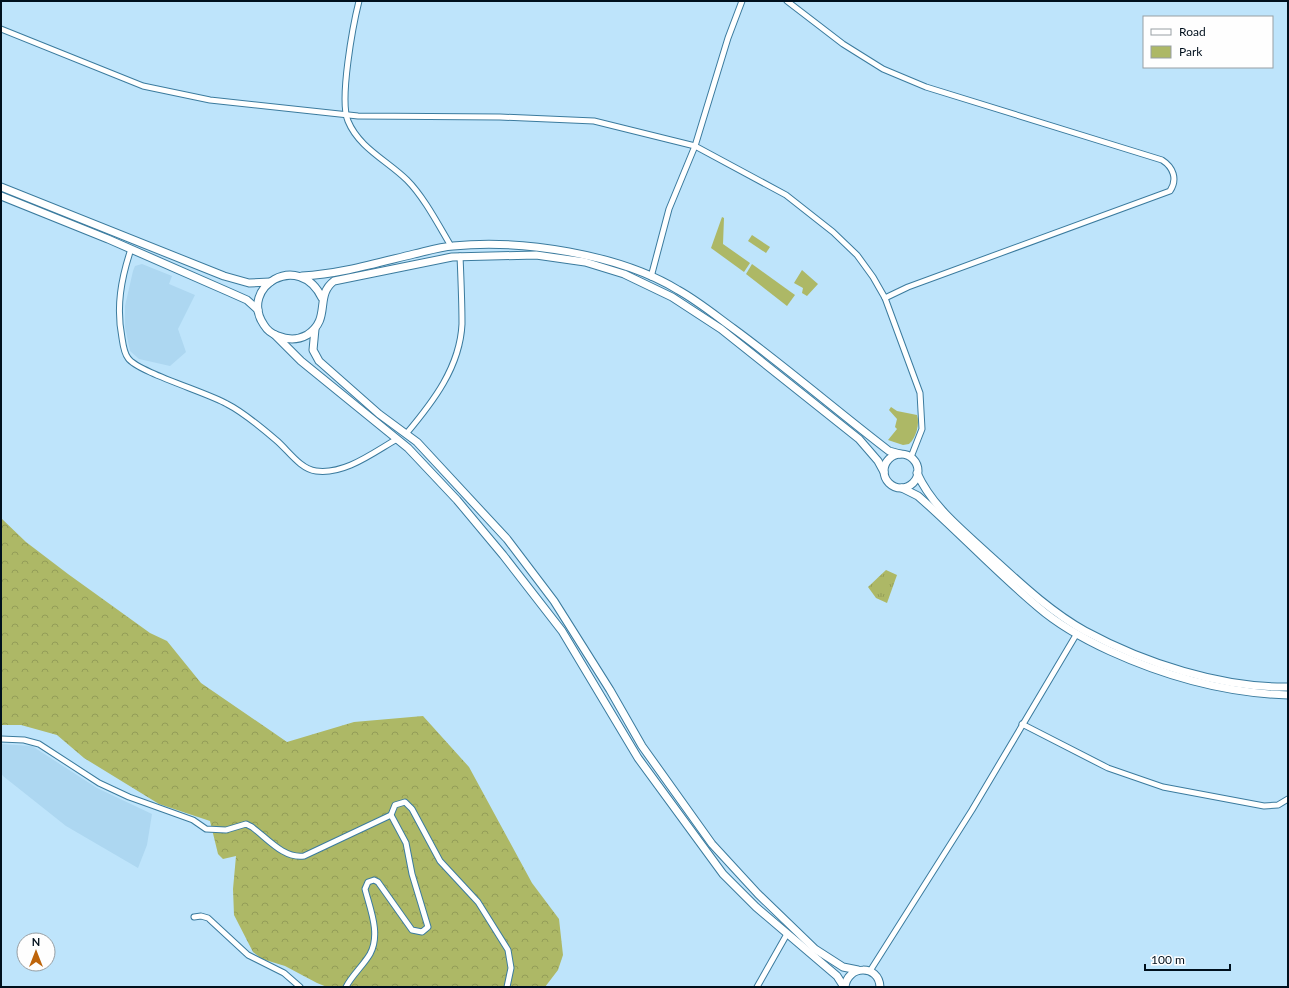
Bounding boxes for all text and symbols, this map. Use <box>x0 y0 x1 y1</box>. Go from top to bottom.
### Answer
legend <box>1143 16 1273 68</box>
text: Road <box>1179 24 1206 39</box>
text: Park <box>1179 44 1203 59</box>
north arrow <box>16 932 56 972</box>
text: N <box>32 935 40 948</box>
scale bar <box>1145 946 1230 972</box>
text: 100 m <box>1151 952 1185 967</box>

